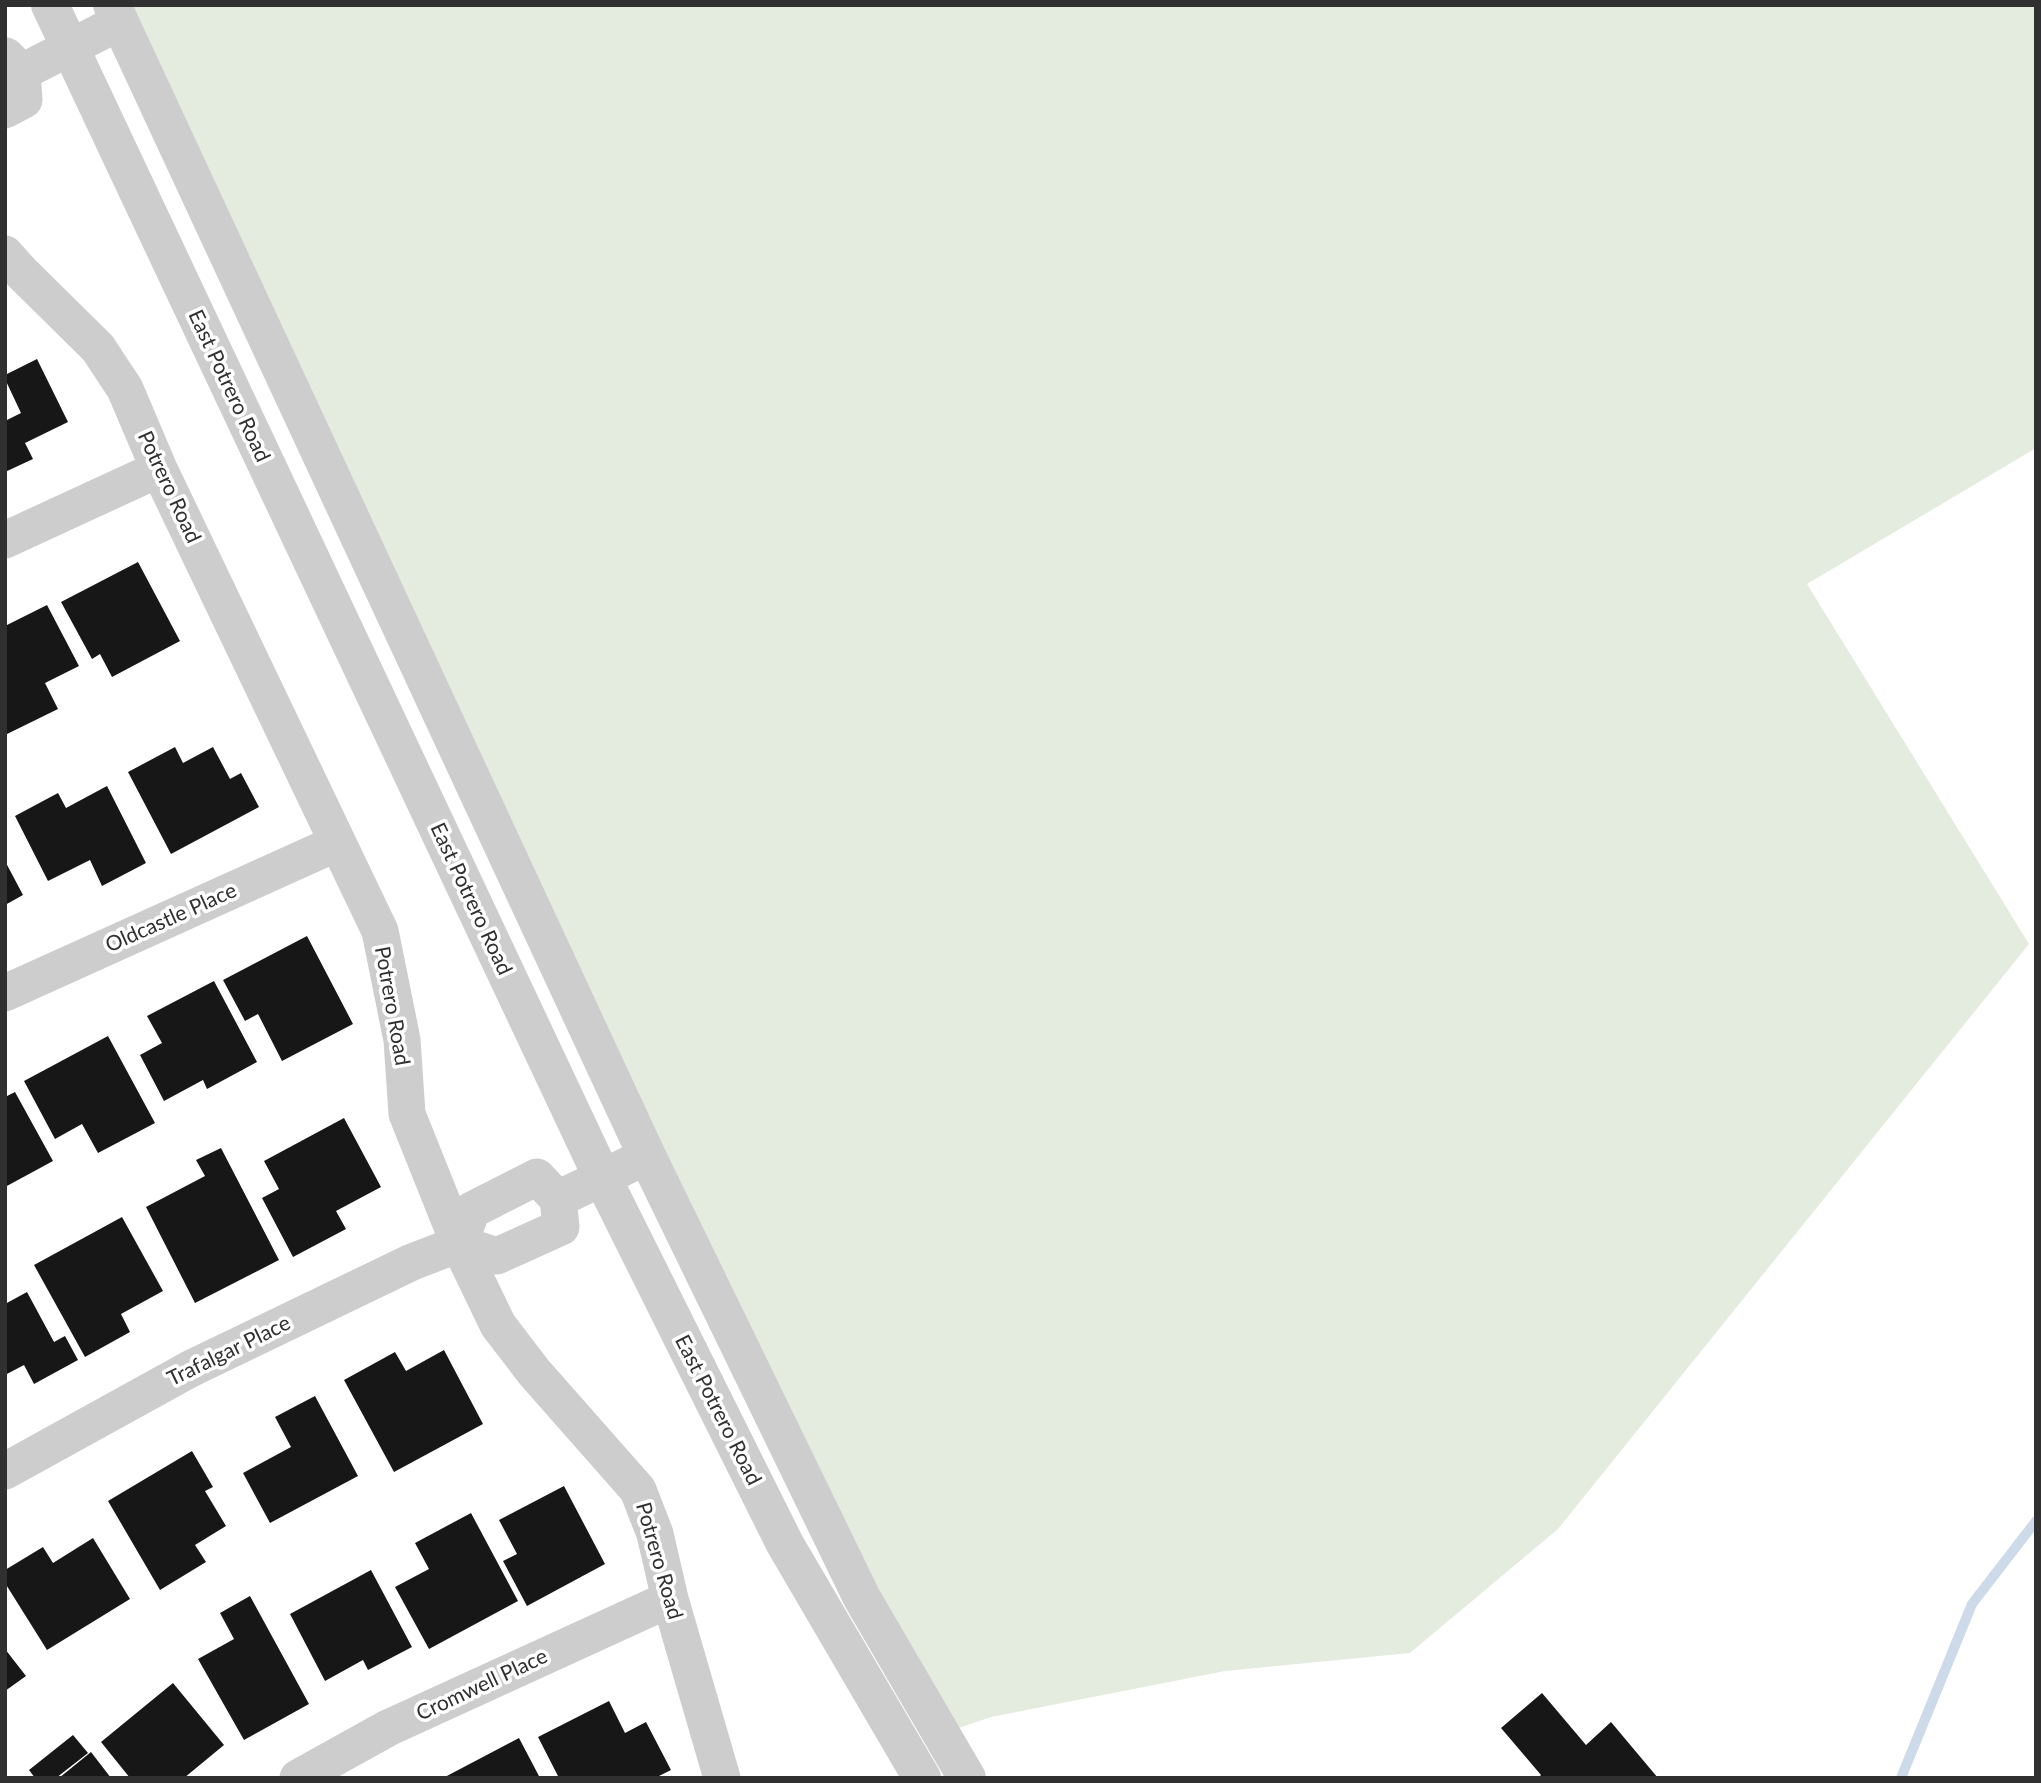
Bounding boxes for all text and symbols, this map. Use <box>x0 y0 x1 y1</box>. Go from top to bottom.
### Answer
street label: East Potrero Road <box>183 306 275 466</box>
street label: Potrero Road <box>132 427 206 547</box>
street label: East Potrero Road <box>425 819 517 979</box>
street label: Oldcastle Place <box>102 878 240 958</box>
street label: Potrero Road <box>369 944 415 1068</box>
street label: Trafalgar Place <box>163 1310 295 1392</box>
street label: East Potrero Road <box>669 1331 767 1489</box>
street label: Potrero Road <box>630 1500 688 1622</box>
street label: Cromwell Place <box>412 1644 552 1726</box>

